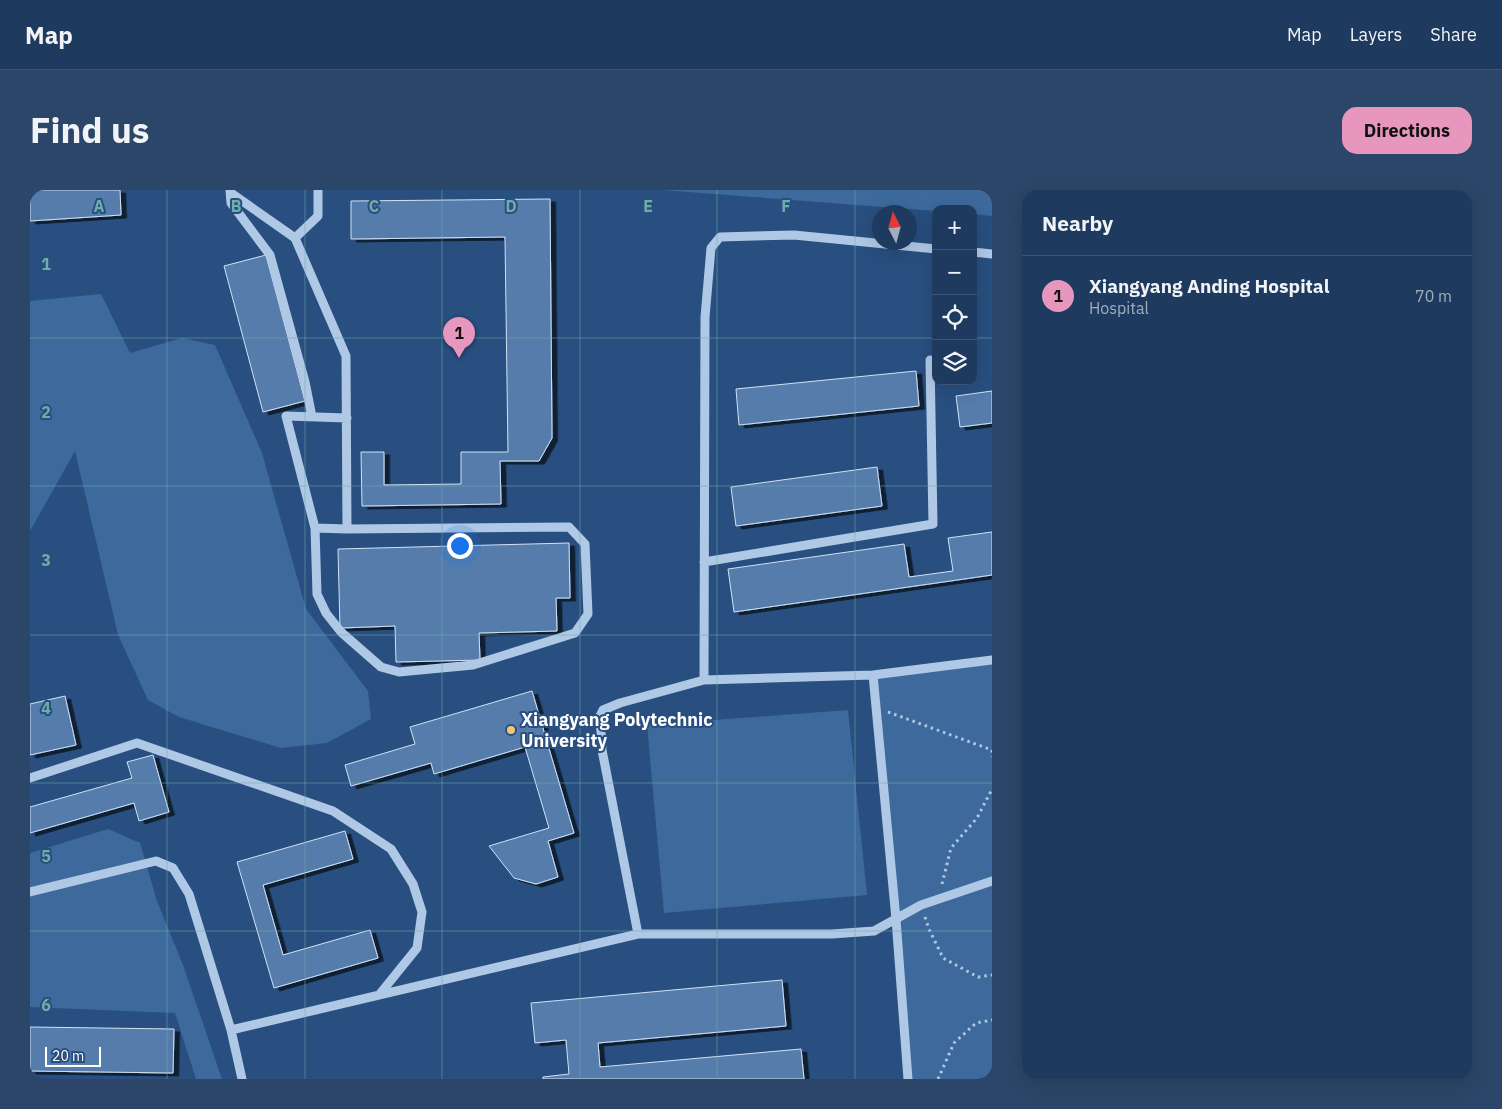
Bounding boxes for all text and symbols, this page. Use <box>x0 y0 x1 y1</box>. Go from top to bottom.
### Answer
text: Map <box>25 19 73 51</box>
text: Map <box>1287 23 1322 46</box>
text: Layers <box>1350 23 1402 46</box>
text: Share <box>1430 23 1477 46</box>
text: Find us <box>30 107 149 153</box>
button: Directions <box>1342 107 1472 154</box>
text: A <box>94 196 105 216</box>
text: B <box>231 196 242 216</box>
text: C <box>369 196 379 216</box>
text: D <box>505 196 517 216</box>
text: E <box>643 196 653 216</box>
text: F <box>781 196 791 216</box>
north arrow <box>872 205 917 250</box>
map controls <box>932 205 977 385</box>
button: + <box>932 205 977 250</box>
text: Nearby <box>1042 209 1113 237</box>
button: − <box>932 250 977 295</box>
text: 1 <box>41 254 51 274</box>
text: Xiangyang Anding Hospital <box>1089 274 1329 298</box>
text: 1 <box>1053 286 1063 306</box>
text: 70 m <box>1415 286 1452 306</box>
button: locate <box>932 295 977 340</box>
text: Hospital <box>1089 298 1149 318</box>
pin: 1 <box>443 317 475 358</box>
button: layers <box>932 340 977 385</box>
text: 2 <box>41 402 51 422</box>
your location <box>447 533 473 559</box>
text: 3 <box>41 550 51 570</box>
text: 4 <box>41 698 51 718</box>
place label: Xiangyang Polytechnic University <box>521 708 712 752</box>
marker: Xiangyang Polytechnic University <box>505 724 517 736</box>
text: 5 <box>41 846 51 866</box>
text: 6 <box>41 995 51 1015</box>
scale bar <box>45 1044 101 1067</box>
text: 20 m <box>52 1047 84 1065</box>

